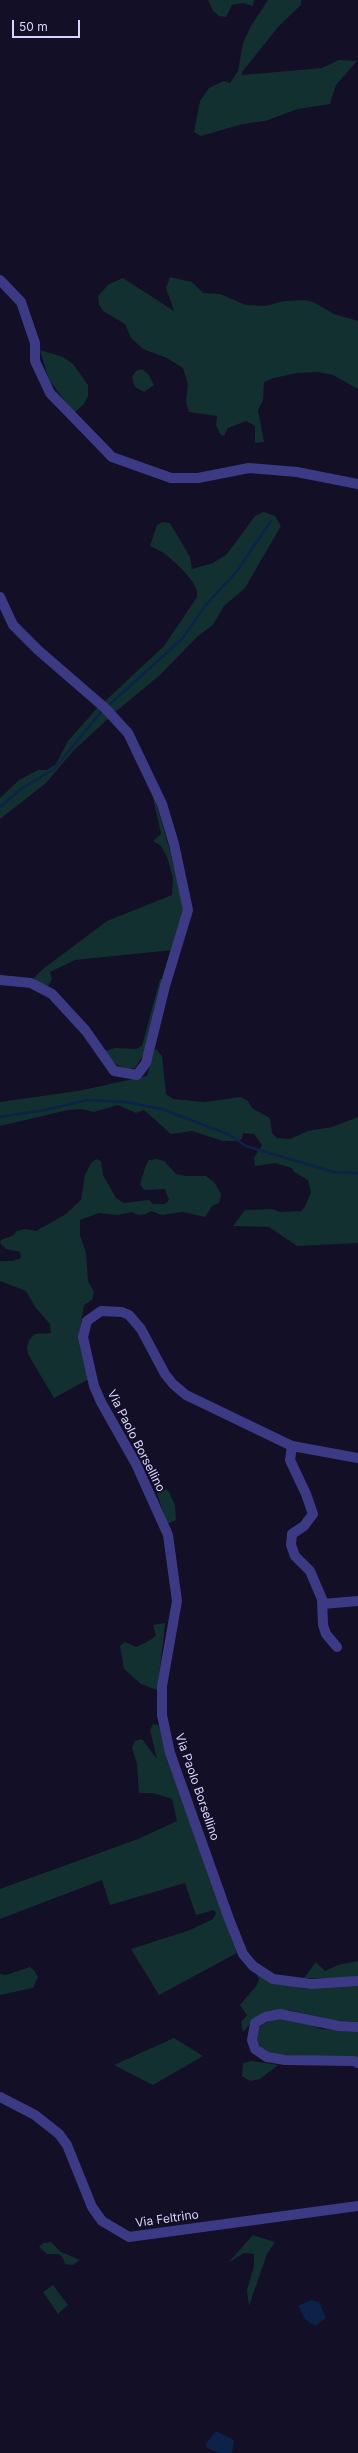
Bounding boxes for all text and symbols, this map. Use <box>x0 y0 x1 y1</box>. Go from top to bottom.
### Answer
scale bar <box>14 12 82 38</box>
text: 50 m <box>19 19 48 34</box>
street label: Via Paolo Borsellino <box>104 1388 168 1494</box>
street label: Via Paolo Borsellino <box>172 1732 222 1842</box>
street label: Via Feltrino <box>134 2207 200 2231</box>

